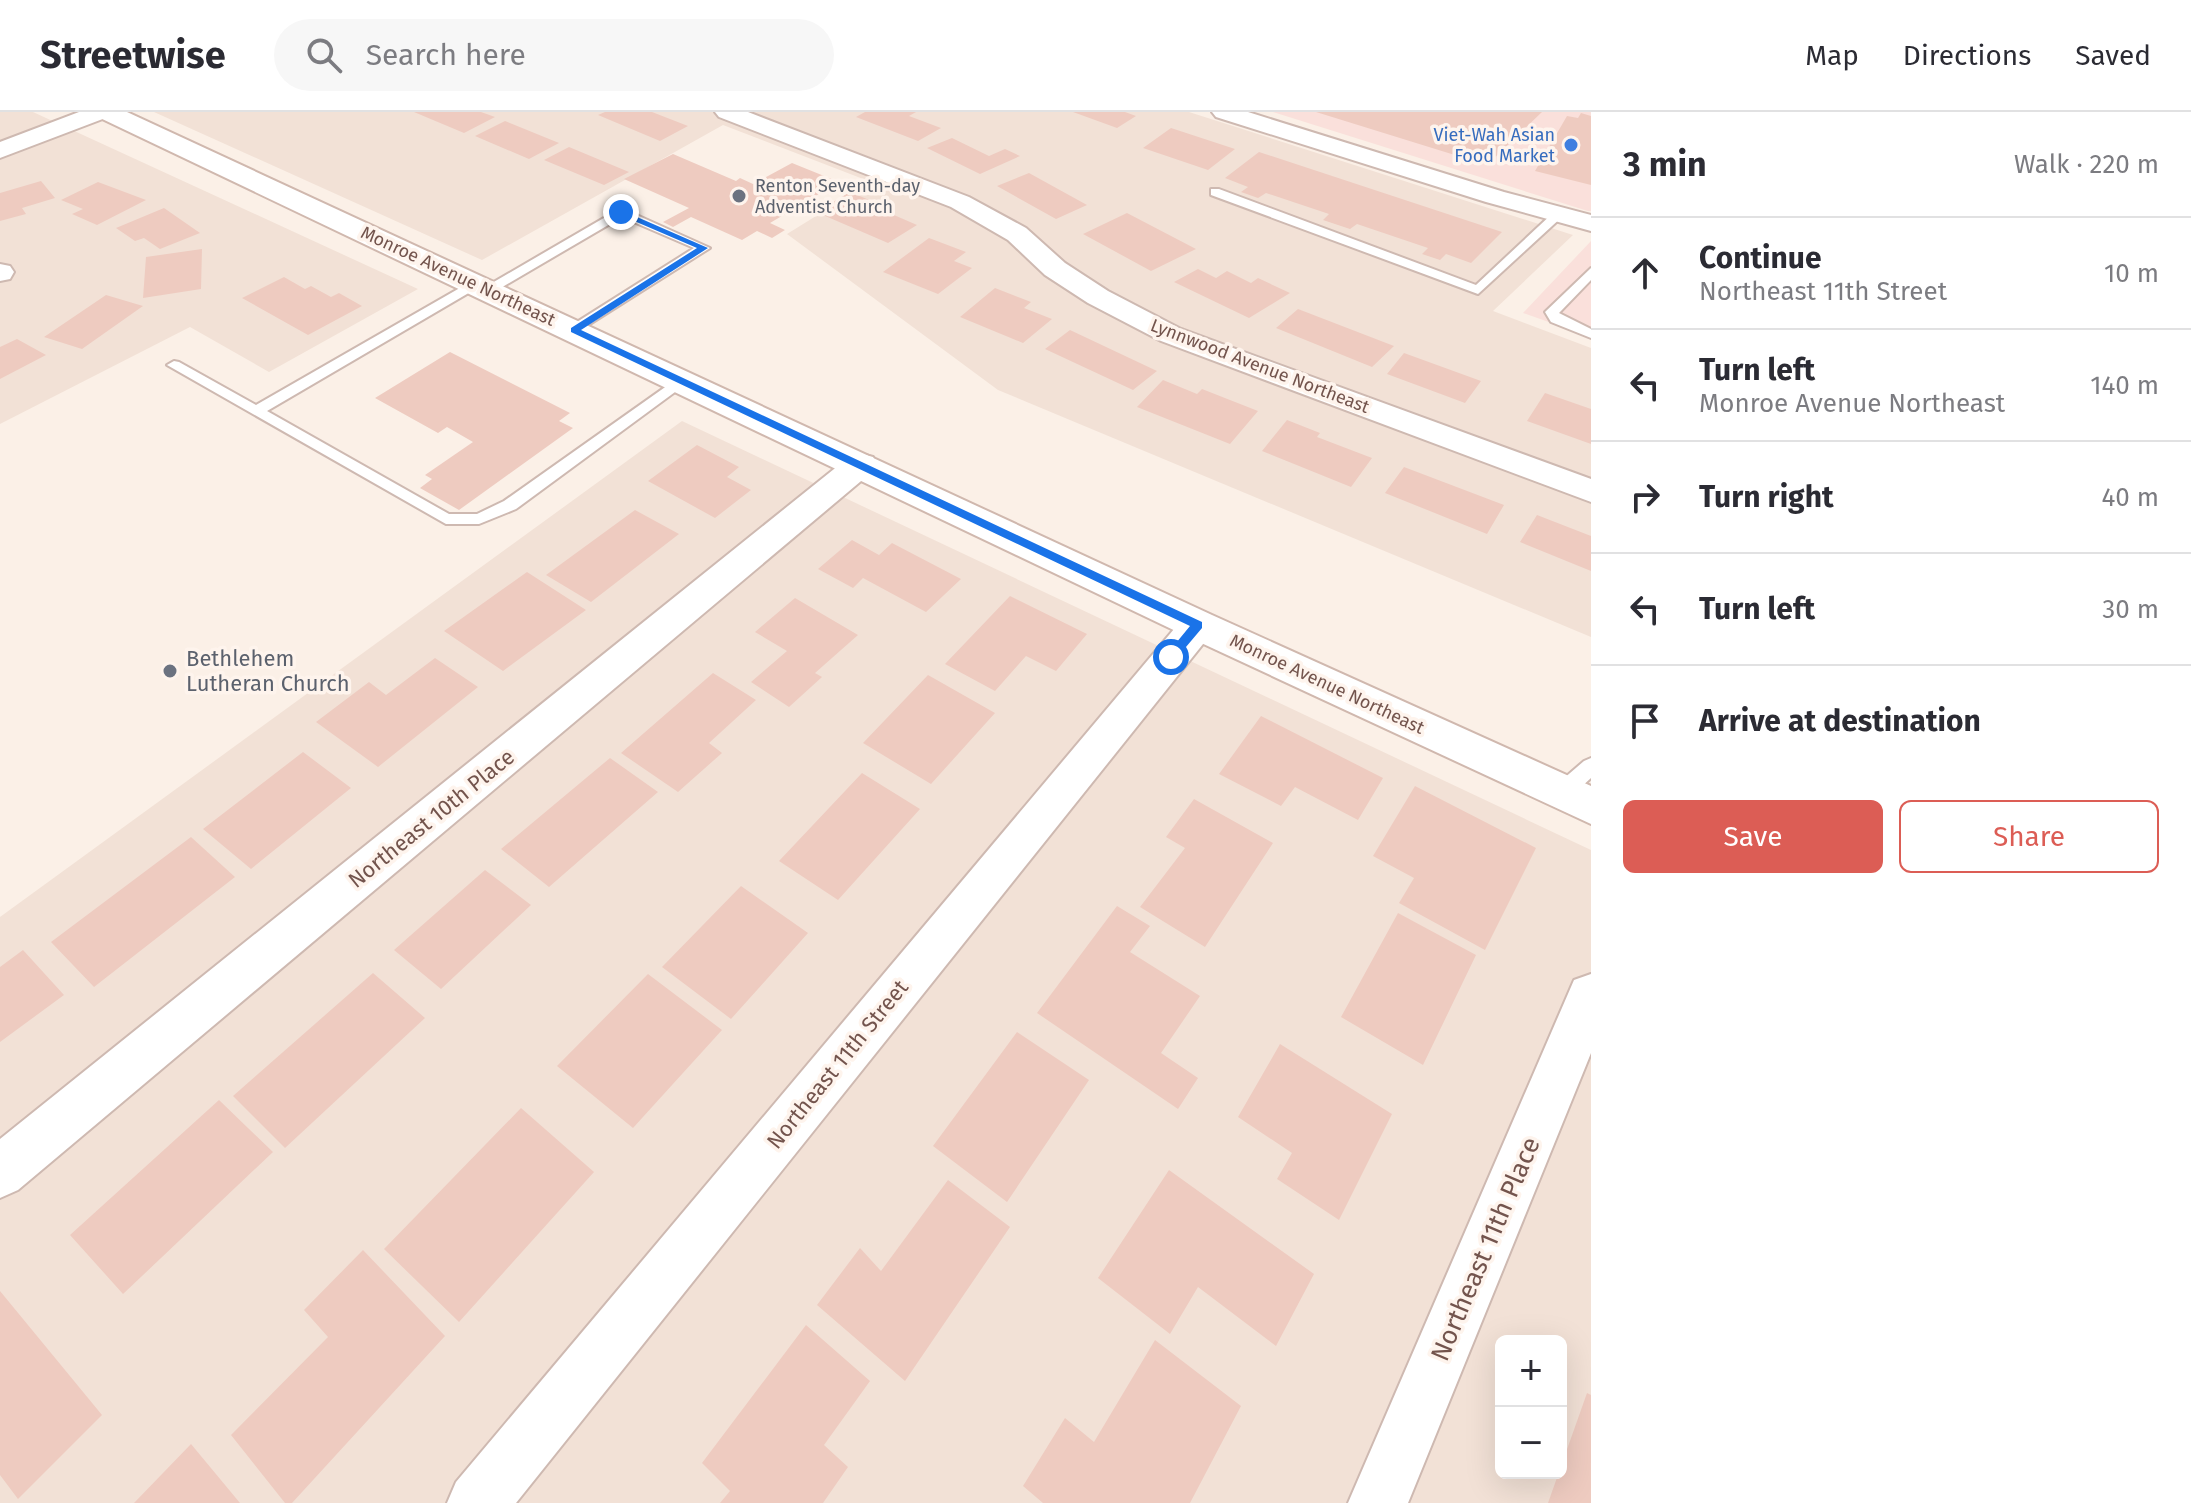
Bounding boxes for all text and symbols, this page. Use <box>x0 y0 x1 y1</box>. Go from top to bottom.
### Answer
search box <box>274 19 834 91</box>
text: Streetwise <box>40 32 226 78</box>
icon: search <box>302 33 346 77</box>
text: Search here <box>366 37 526 73</box>
text: Map <box>1805 39 1859 72</box>
text: Directions <box>1903 39 2031 72</box>
text: Saved <box>2075 39 2151 72</box>
place label: Viet-Wah Asian Food Market <box>1434 124 1555 167</box>
marker: Viet-Wah Asian Food Market <box>1562 136 1580 154</box>
text: 3 min <box>1623 144 1707 185</box>
text: Walk · 220 m <box>2014 149 2159 180</box>
place label: Renton Seventh-day Adventist Church <box>755 175 920 218</box>
marker: Renton Seventh-day Adventist Church <box>730 187 748 205</box>
route end <box>603 194 639 230</box>
street label: Monroe Avenue Northeast <box>357 221 559 331</box>
text: Continue <box>1699 240 1822 276</box>
icon: ahead <box>1623 251 1667 295</box>
text: 10 m <box>2104 258 2159 289</box>
text: Northeast 11th Street <box>1699 276 1947 307</box>
street label: Lynnwood Avenue Northeast <box>1147 314 1373 418</box>
text: Turn left <box>1699 352 1815 388</box>
icon: left <box>1623 363 1667 407</box>
text: 140 m <box>2090 370 2159 401</box>
text: Monroe Avenue Northeast <box>1699 388 2005 419</box>
icon: right <box>1623 475 1667 519</box>
text: Turn right <box>1699 479 1834 515</box>
text: 40 m <box>2101 482 2159 513</box>
icon: left <box>1623 587 1667 631</box>
text: Turn left <box>1699 591 1815 627</box>
text: 30 m <box>2102 594 2159 625</box>
street label: Monroe Avenue Northeast <box>1226 629 1428 739</box>
route start <box>1153 639 1189 675</box>
place label: Bethlehem Lutheran Church <box>186 645 350 697</box>
marker: Bethlehem Lutheran Church <box>161 662 179 680</box>
icon: arrive <box>1623 699 1667 743</box>
text: Arrive at destination <box>1699 703 1981 739</box>
street label: Northeast 10th Place <box>343 743 520 894</box>
button: Save <box>1623 800 1883 873</box>
button: Share <box>1899 800 2159 873</box>
street label: Northeast 11th Street <box>761 974 914 1154</box>
street label: Northeast 11th Place <box>1424 1133 1547 1366</box>
map controls <box>1495 1335 1567 1479</box>
button: + <box>1495 1335 1567 1407</box>
button: − <box>1495 1407 1567 1479</box>

